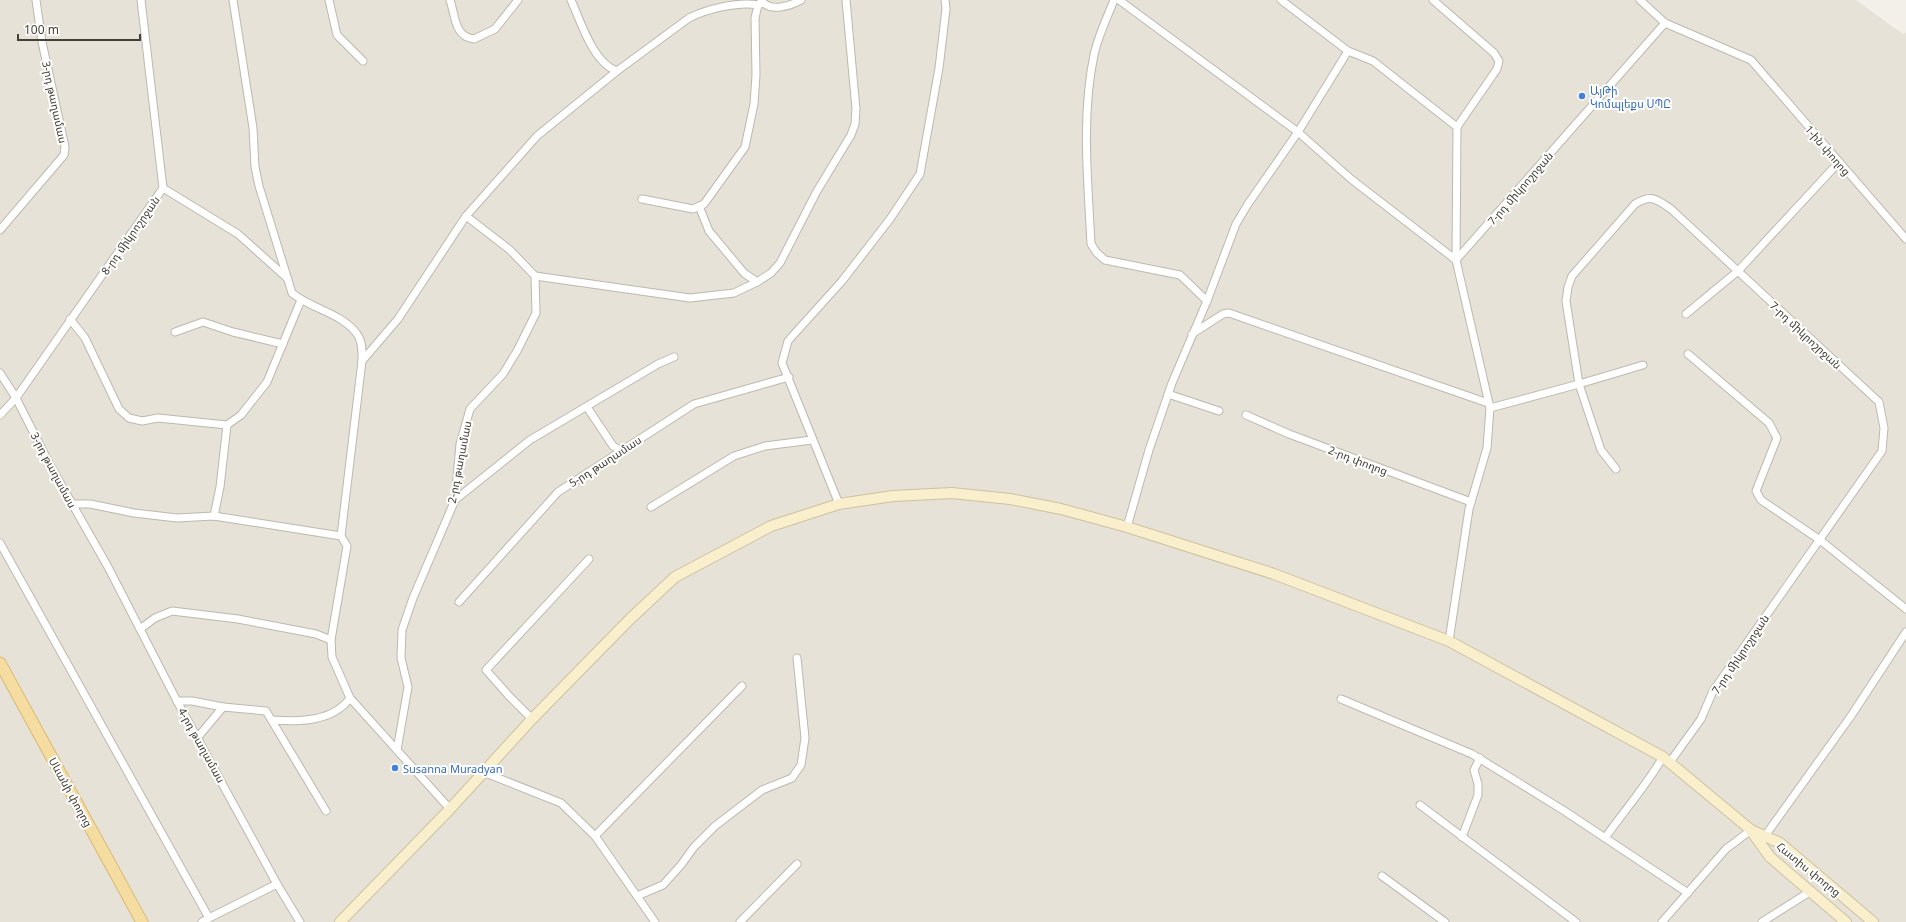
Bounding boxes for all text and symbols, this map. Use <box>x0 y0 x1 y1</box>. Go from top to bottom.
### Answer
scale bar <box>18 16 140 42</box>
text: 100 m <box>24 21 59 38</box>
street label: 3-րդ թաղամաս <box>39 59 71 145</box>
place label: ԱյԹի Կոմպլեքս ՍՊԸ <box>1590 83 1671 111</box>
marker: ԱյԹի Կոմպլեքս ՍՊԸ <box>1577 91 1587 101</box>
street label: 1-ին փողոց <box>1802 122 1854 178</box>
street label: 7-րդ միկրոշրջան <box>1484 148 1556 228</box>
street label: 8-րդ միկրոշրջան <box>97 193 163 277</box>
street label: 7-րդ միկրոշրջան <box>1767 298 1845 372</box>
street label: 2-րդ թաղամաս <box>444 419 474 505</box>
street label: 3-րդ թաղամաս <box>28 429 80 511</box>
street label: 5-րդ թաղամաս <box>566 432 644 490</box>
street label: 2-րդ փողոց <box>1326 442 1390 478</box>
street label: 7-րդ միկրոշրջան <box>1708 611 1772 697</box>
street label: 4-րդ թաղամաս <box>175 705 229 785</box>
street label: Սևանի փողոց <box>46 755 96 829</box>
place label: Susanna Muradyan <box>403 761 503 776</box>
marker: Susanna Muradyan <box>390 763 400 773</box>
street label: Հատիս փողոց <box>1774 839 1844 899</box>

